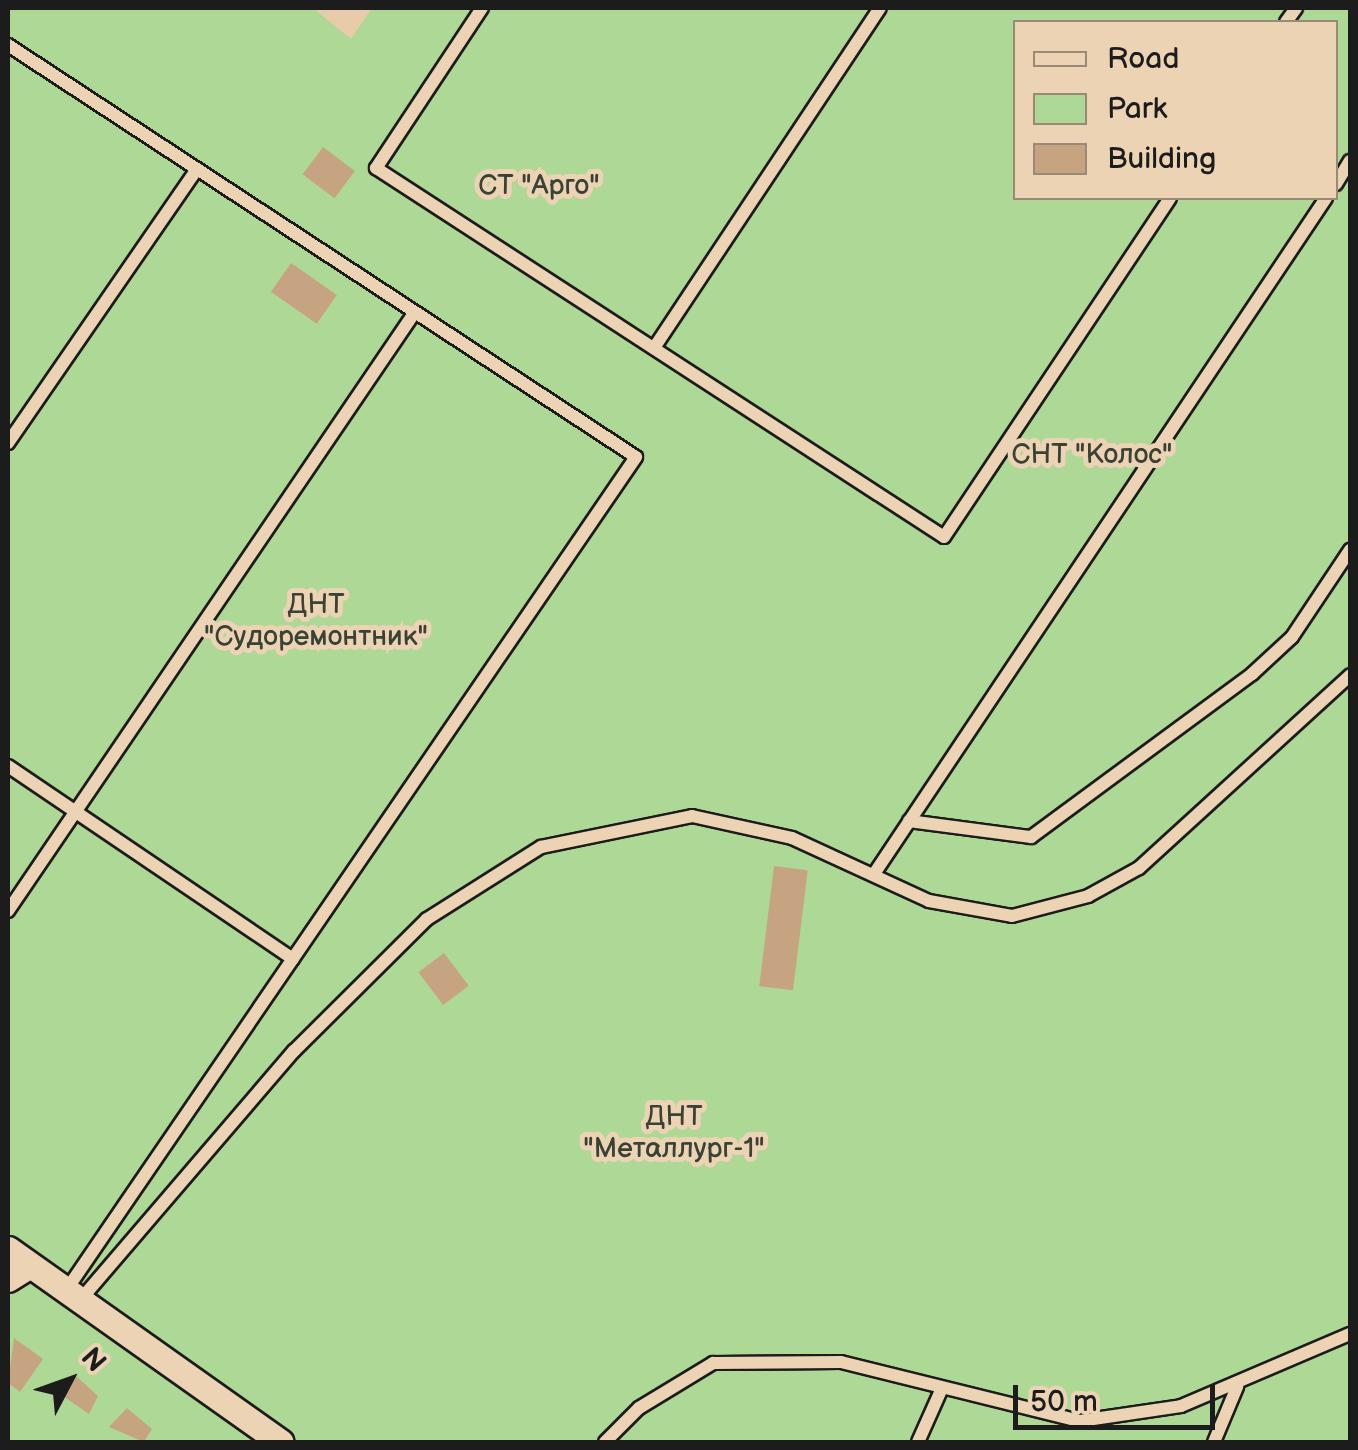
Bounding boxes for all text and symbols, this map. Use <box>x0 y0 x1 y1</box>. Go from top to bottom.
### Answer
legend <box>1013 20 1338 200</box>
text: Road <box>1107 41 1180 77</box>
text: Park <box>1107 91 1167 127</box>
text: Building <box>1107 141 1216 177</box>
park label: СТ "Арго" <box>478 169 600 203</box>
park label: СНТ "Колос" <box>1011 438 1173 472</box>
park label: ДНТ "Судоремонтник" <box>204 588 428 654</box>
park label: ДНТ "Металлург-1" <box>583 1100 765 1166</box>
north arrow <box>20 1330 120 1430</box>
text: N <box>74 1341 112 1379</box>
scale bar <box>1018 1365 1220 1427</box>
text: 50 m <box>1030 1384 1098 1420</box>

